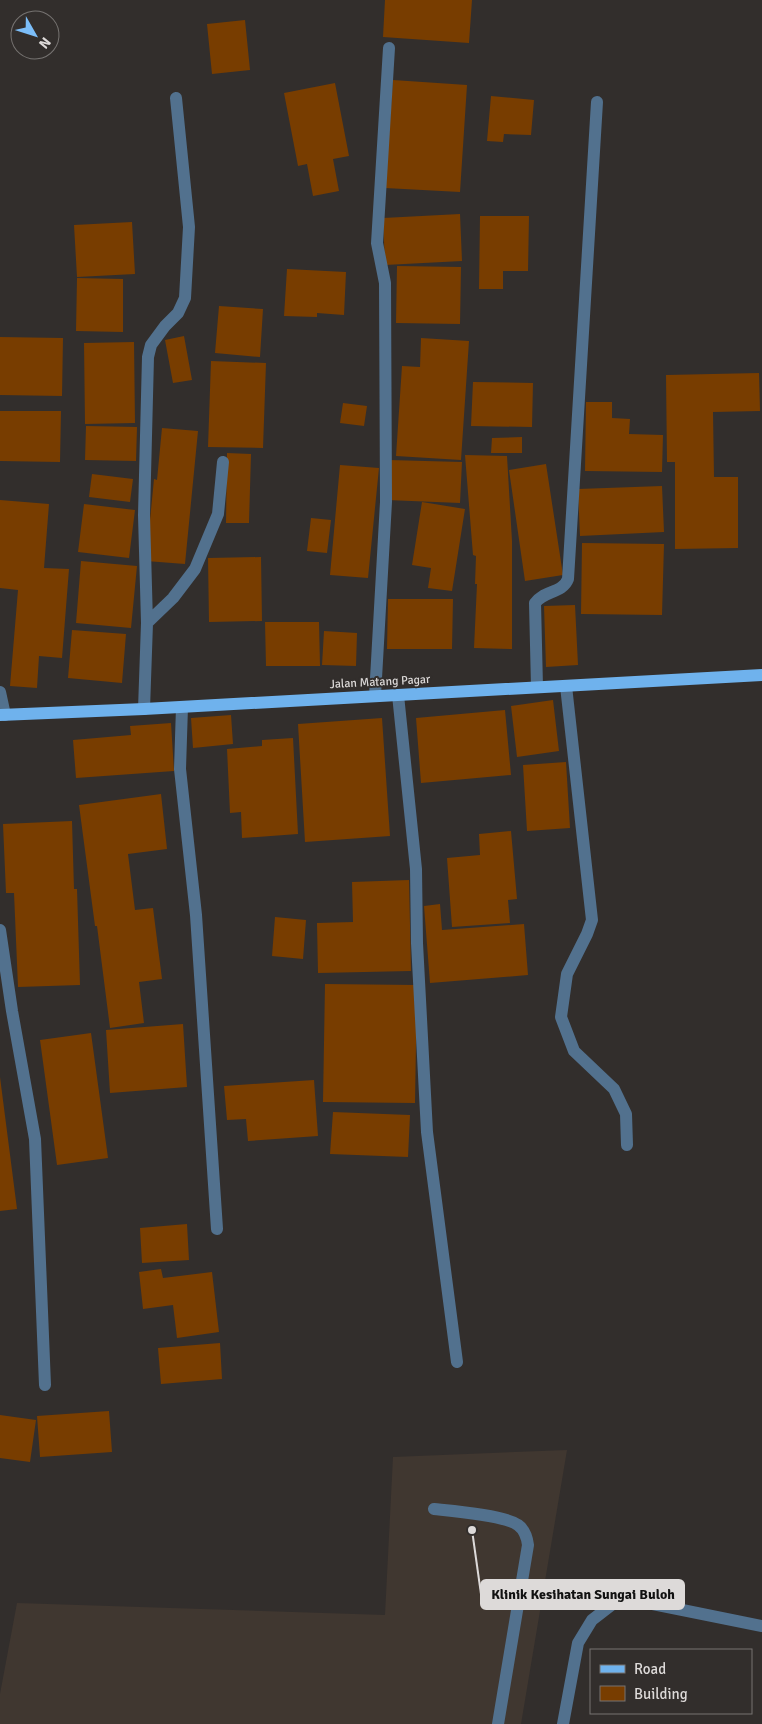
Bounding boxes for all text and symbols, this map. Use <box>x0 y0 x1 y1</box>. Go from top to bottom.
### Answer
north arrow <box>10 10 60 60</box>
text: N <box>35 34 54 52</box>
street label: Jalan Matang Pagar <box>329 672 431 692</box>
callout: Klinik Kesihatan Sungai Buloh <box>481 1580 684 1609</box>
text: Klinik Kesihatan Sungai Buloh <box>491 1586 675 1603</box>
legend <box>590 1649 752 1714</box>
text: Road <box>634 1660 666 1678</box>
text: Building <box>634 1685 688 1703</box>

